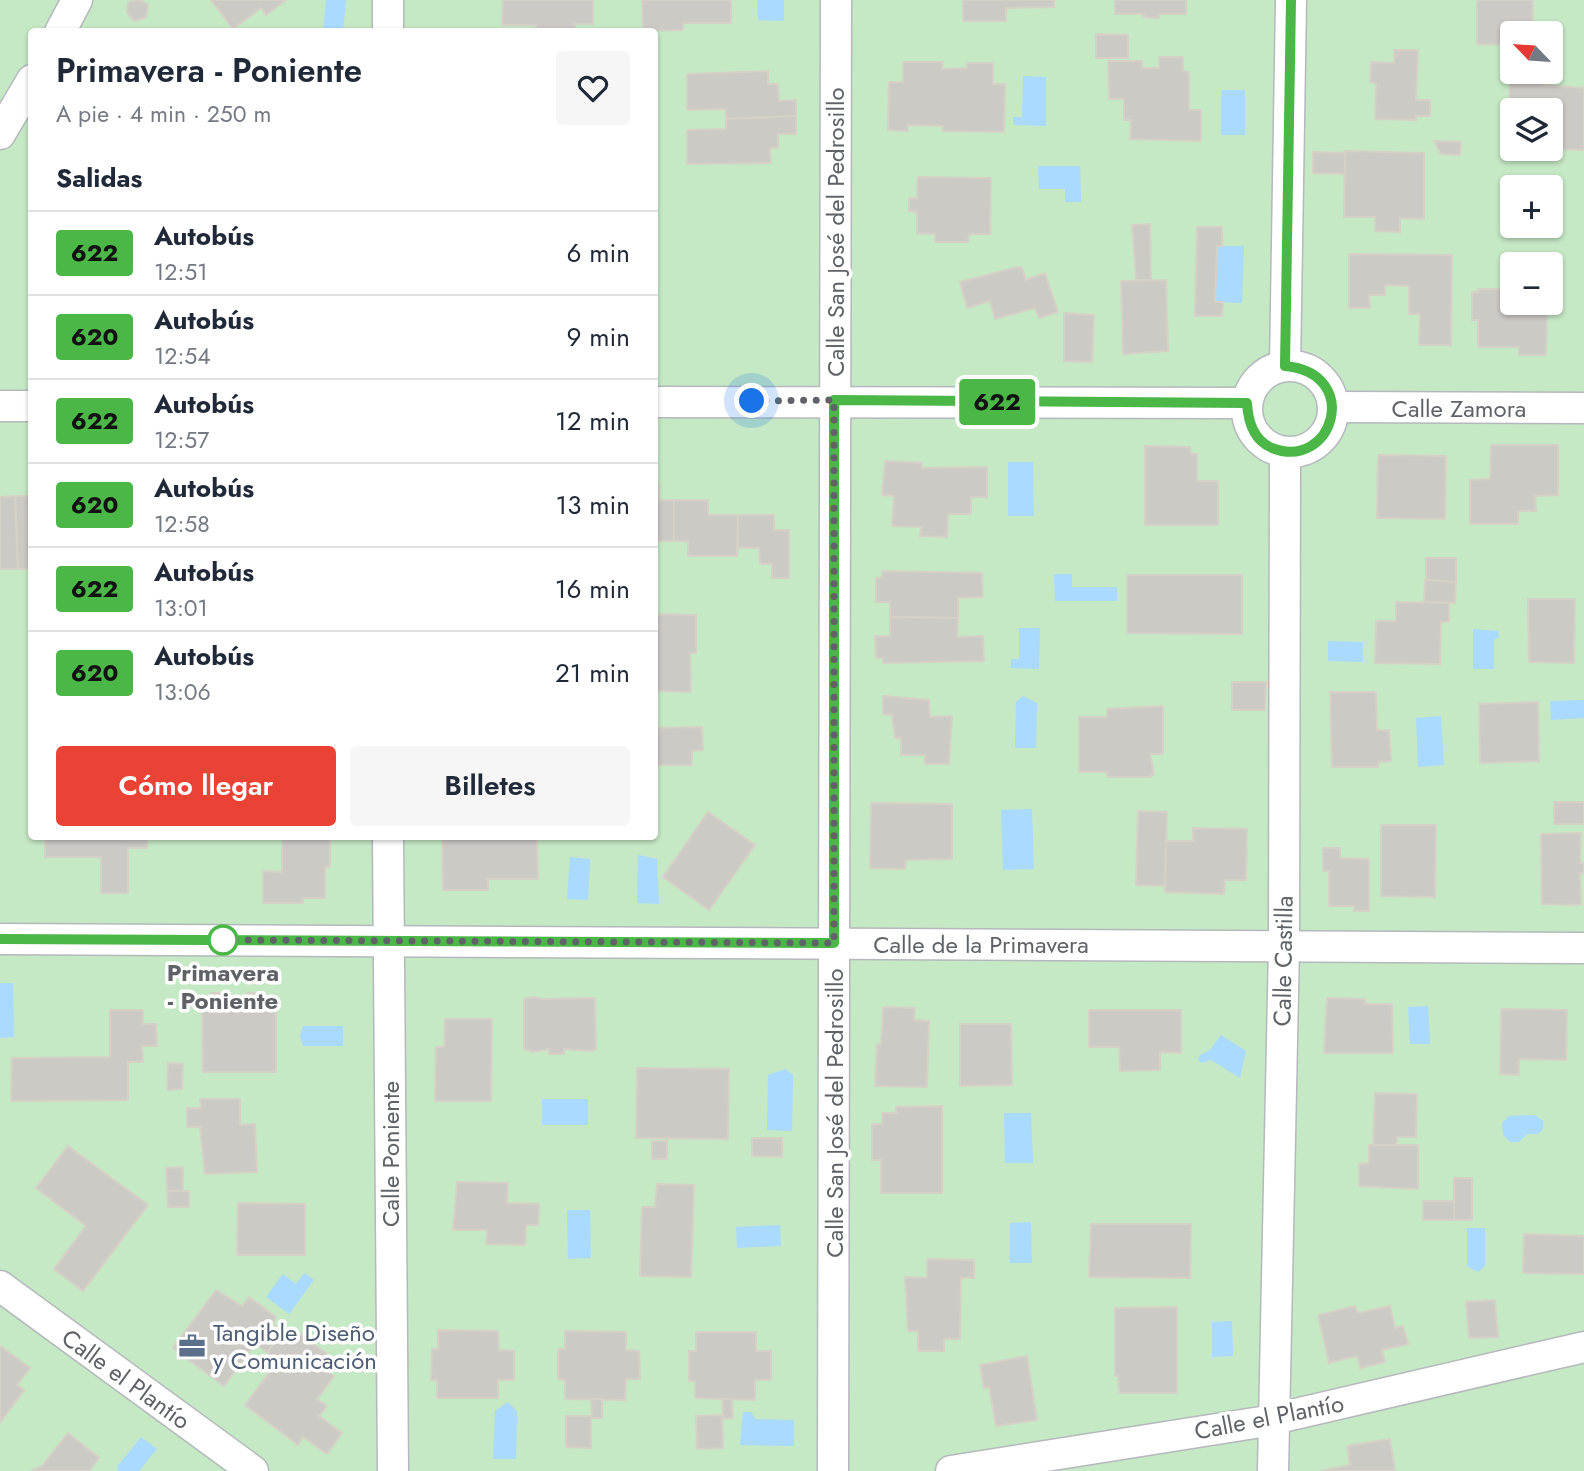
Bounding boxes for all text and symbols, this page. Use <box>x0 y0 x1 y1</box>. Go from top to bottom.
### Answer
north arrow <box>1500 21 1563 84</box>
map controls <box>1500 21 1563 315</box>
text: Primavera - Poniente <box>56 47 362 94</box>
button: heart <box>556 51 630 125</box>
street label: Calle San José del Pedrosillo <box>818 87 853 377</box>
text: A pie · 4 min · 250 m <box>56 97 271 131</box>
button: layers <box>1500 98 1563 161</box>
text: Salidas <box>56 159 142 197</box>
button: + <box>1500 175 1563 238</box>
text: Autobús <box>154 217 254 255</box>
text: 6 min <box>567 234 630 272</box>
text: 622 <box>71 235 118 270</box>
button: − <box>1500 252 1563 315</box>
text: 12:51 <box>154 255 208 289</box>
text: Autobús <box>154 301 254 339</box>
text: 9 min <box>567 318 630 356</box>
text: 620 <box>71 319 118 354</box>
text: 12:54 <box>154 339 211 373</box>
line badge: 622 <box>957 379 1037 425</box>
your location <box>734 383 769 418</box>
text: 622 <box>973 384 1021 419</box>
text: Autobús <box>154 385 254 423</box>
street label: Calle Zamora <box>1392 391 1526 426</box>
text: 12 min <box>555 402 630 440</box>
text: 622 <box>71 403 118 438</box>
text: 12:57 <box>154 423 209 457</box>
text: Autobús <box>154 469 254 507</box>
text: 13 min <box>556 486 630 524</box>
text: 620 <box>71 487 118 522</box>
text: 12:58 <box>154 507 210 541</box>
text: Autobús <box>154 553 254 591</box>
text: 16 min <box>555 570 630 608</box>
text: 622 <box>71 571 118 606</box>
text: 13:01 <box>154 591 208 625</box>
text: Autobús <box>154 637 254 675</box>
text: 21 min <box>555 654 630 692</box>
text: 620 <box>71 655 118 690</box>
text: 13:06 <box>154 675 211 709</box>
button: Cómo llegar <box>56 746 336 826</box>
button: Billetes <box>350 746 630 826</box>
street label: Calle Castilla <box>1264 895 1302 1027</box>
marker: Primavera - Poniente <box>208 925 238 955</box>
street label: Calle de la Primavera <box>873 927 1089 962</box>
place label: Primavera - Poniente <box>167 955 279 1018</box>
street label: Calle San José del Pedrosillo <box>817 968 852 1258</box>
street label: Calle Poniente <box>373 1081 408 1227</box>
place label: Tangible Diseño y Comunicación <box>213 1315 377 1378</box>
street label: Calle el Plantío <box>54 1320 198 1438</box>
office icon: Tangible Diseño y Comunicación <box>177 1331 207 1361</box>
street label: Calle el Plantío <box>1191 1385 1347 1449</box>

